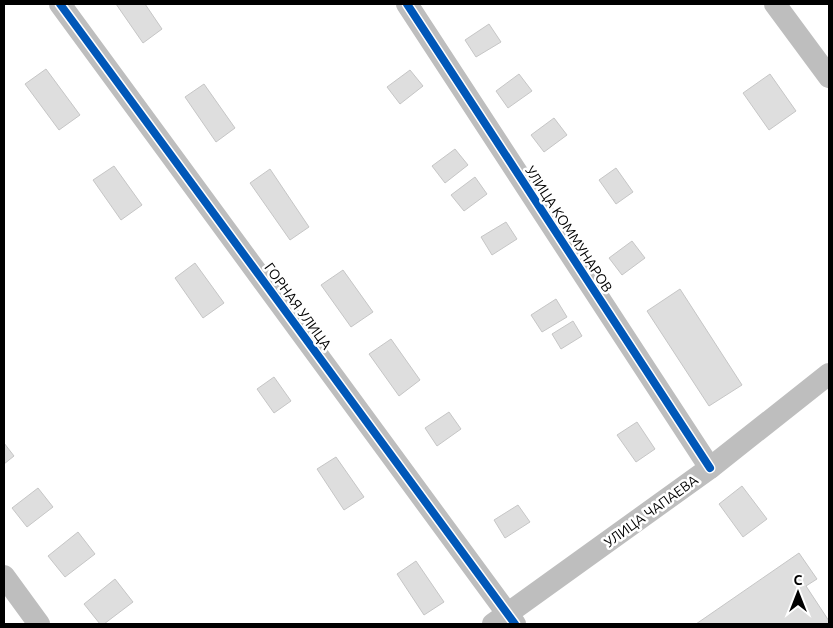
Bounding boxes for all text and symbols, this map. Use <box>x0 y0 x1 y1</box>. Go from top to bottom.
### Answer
street label: УЛИЦА КОММУНАРОВ <box>522 163 616 295</box>
street label: ГОРНАЯ УЛИЦА <box>261 260 335 352</box>
street label: УЛИЦА ЧАПАЕВА <box>601 472 701 550</box>
north arrow <box>773 568 823 618</box>
text: С <box>794 572 803 588</box>

